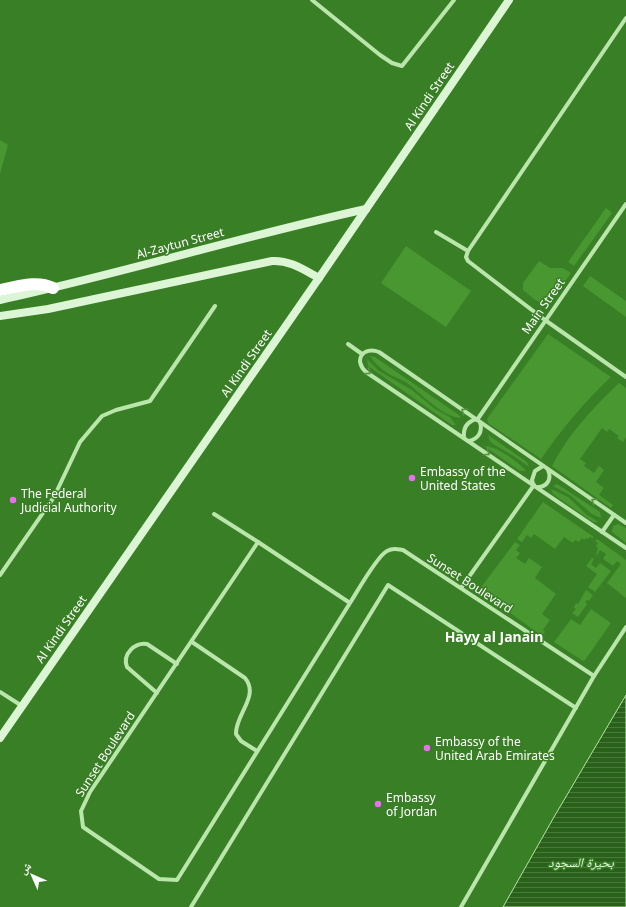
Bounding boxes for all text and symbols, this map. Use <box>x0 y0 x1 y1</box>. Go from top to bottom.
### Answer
street label: Al Kindi Street <box>400 58 458 133</box>
street label: Al-Zaytun Street <box>134 223 226 263</box>
street label: Main Street <box>517 274 569 337</box>
street label: Al Kindi Street <box>216 325 276 400</box>
one-way arrow <box>363 368 370 375</box>
one-way arrow <box>461 408 468 416</box>
one-way arrow <box>483 448 490 456</box>
place label: Embassy of the United States <box>420 463 506 494</box>
marker: Embassy of the United States <box>407 473 417 483</box>
place label: The Federal Judicial Authority <box>20 485 117 516</box>
marker: The Federal Judicial Authority <box>8 495 18 505</box>
one-way arrow <box>591 498 598 506</box>
street label: Sunset Boulevard <box>424 549 516 617</box>
street label: Al Kindi Street <box>31 591 91 666</box>
district label: Hayy al Janain <box>445 627 543 646</box>
street label: Sunset Boulevard <box>71 708 139 800</box>
place label: Embassy of the United Arab Emirates <box>435 733 555 764</box>
marker: Embassy of the United Arab Emirates <box>422 743 432 753</box>
place label: Embassy of Jordan <box>386 789 437 820</box>
marker: Embassy of Jordan <box>373 799 383 809</box>
water label: بحيرة السجود <box>548 853 614 871</box>
north arrow <box>12 855 52 895</box>
text: ش <box>15 858 35 878</box>

